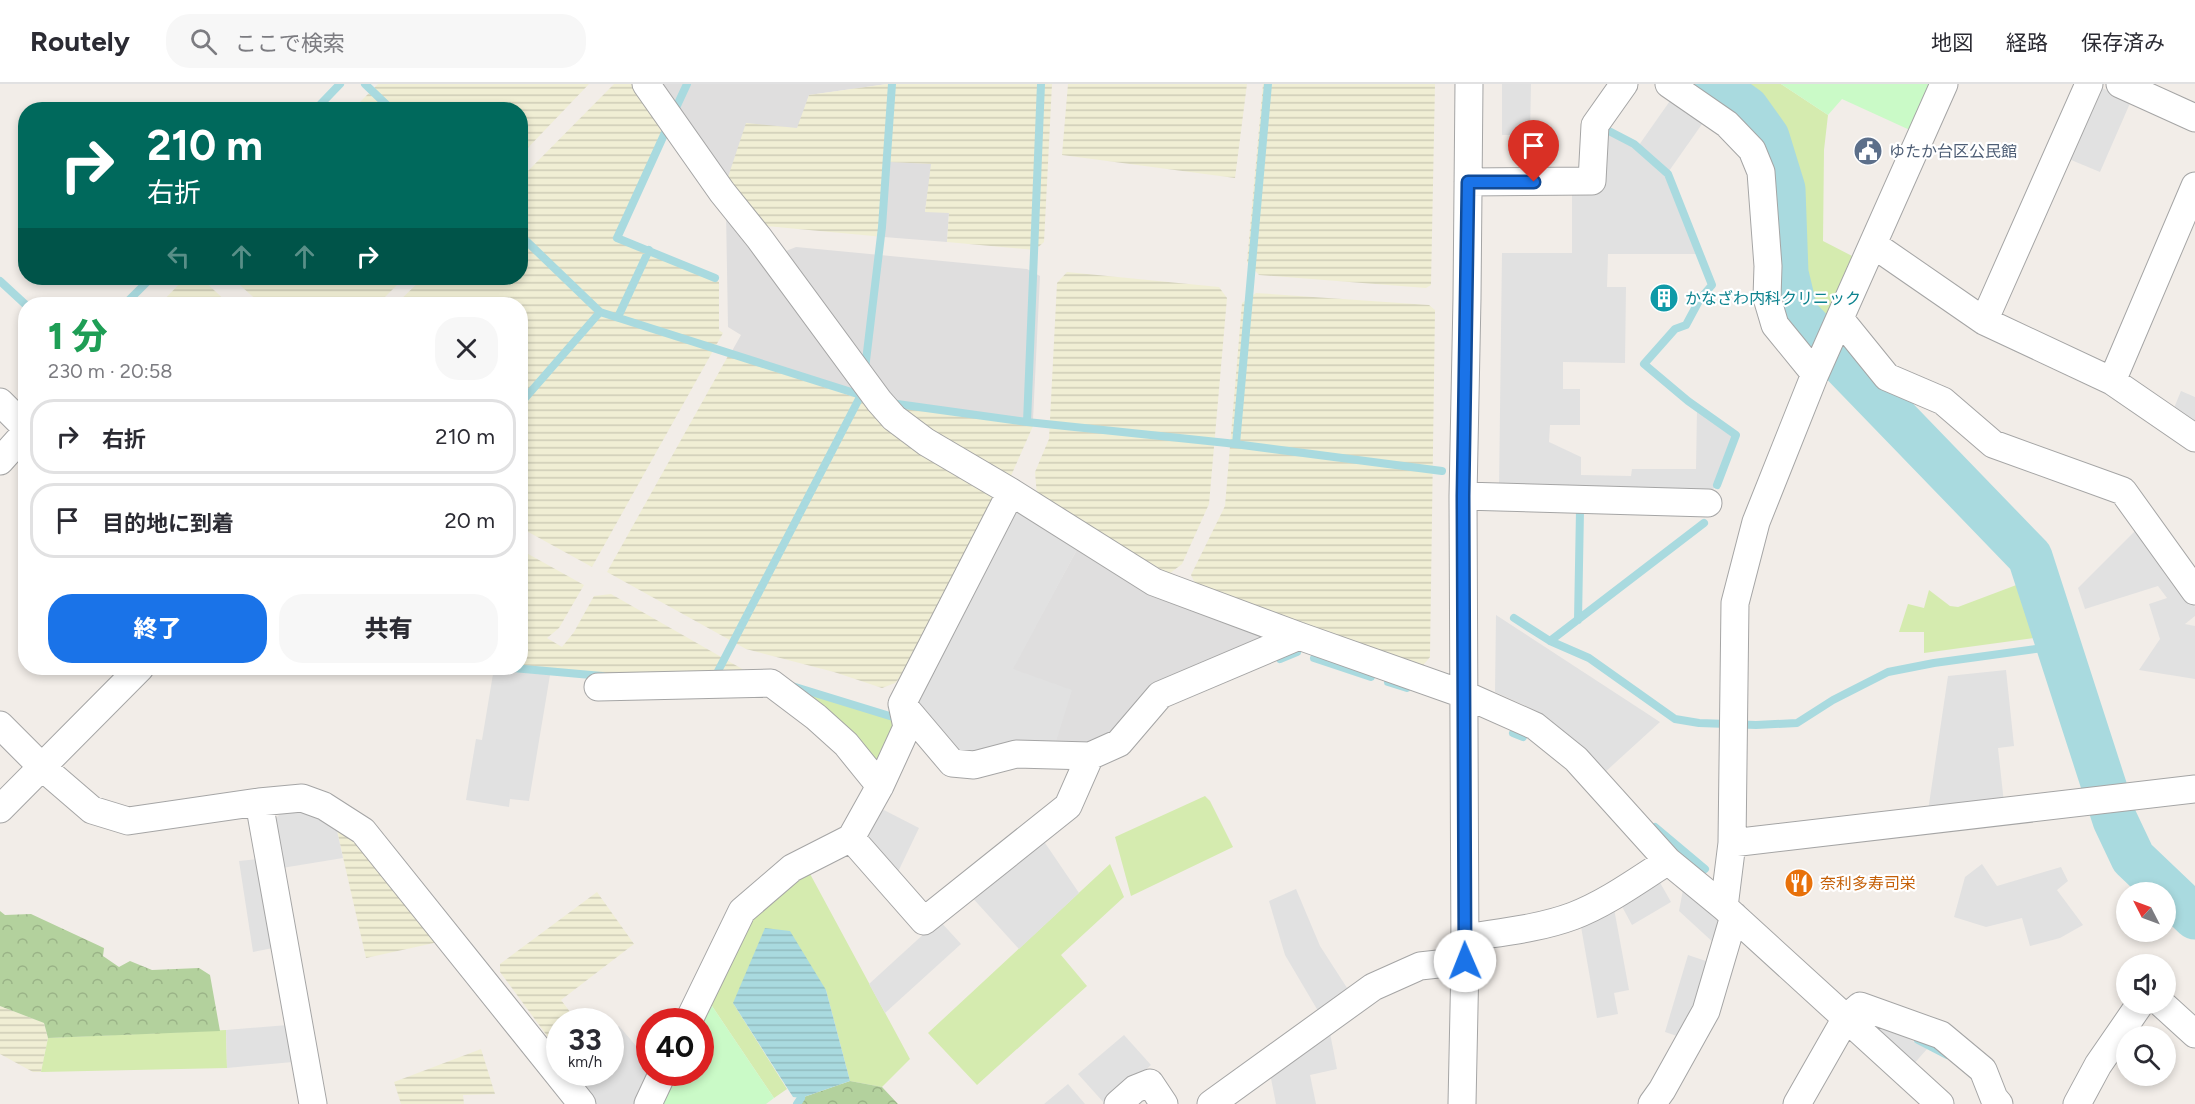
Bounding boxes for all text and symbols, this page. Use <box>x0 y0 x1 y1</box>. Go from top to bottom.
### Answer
search box <box>166 14 586 68</box>
text: Routely <box>30 24 130 58</box>
icon: search <box>187 25 220 58</box>
text: ここで検索 <box>235 30 345 57</box>
text: 地図 <box>1931 30 1973 55</box>
text: 経路 <box>2006 30 2048 55</box>
text: 保存済み <box>2081 30 2165 55</box>
text: 210 m <box>147 120 263 171</box>
pin <box>1508 120 1559 182</box>
icon: right <box>48 126 126 204</box>
icon: arrive <box>1517 129 1550 162</box>
public building icon: ゆたか台区公民館 <box>1852 135 1884 167</box>
place label: ゆたか台区公民館 <box>1889 142 2017 161</box>
text: 右折 <box>147 176 201 209</box>
icon: left <box>162 240 195 273</box>
icon: ahead <box>225 240 258 273</box>
icon: ahead <box>288 240 321 273</box>
icon: right <box>351 240 384 273</box>
building icon: かなざわ内科クリニック <box>1648 282 1680 314</box>
place label: かなざわ内科クリニック <box>1685 289 1861 308</box>
text: 1 分 <box>48 315 108 358</box>
button: close <box>435 317 498 380</box>
text: 230 m · 20:58 <box>48 359 173 383</box>
icon: right <box>51 420 84 453</box>
text: 210 m <box>435 423 495 450</box>
text: 右折 <box>102 426 146 453</box>
icon: arrive <box>51 504 84 537</box>
text: 20 m <box>444 507 495 534</box>
text: 目的地に到着 <box>102 510 234 537</box>
button: 終了 <box>48 594 267 663</box>
button: 共有 <box>279 594 498 663</box>
restaurant icon: 奈利多寿司栄 <box>1783 867 1815 899</box>
place label: 奈利多寿司栄 <box>1820 874 1916 893</box>
north arrow <box>2116 882 2176 942</box>
map controls <box>2116 882 2176 1086</box>
position arrow <box>1433 929 1497 993</box>
button: sound <box>2116 954 2176 1014</box>
speed limit sign: 40 <box>636 1008 714 1086</box>
text: 33 <box>568 1021 602 1058</box>
button: search <box>2116 1026 2176 1086</box>
text: km/h <box>568 1053 602 1071</box>

